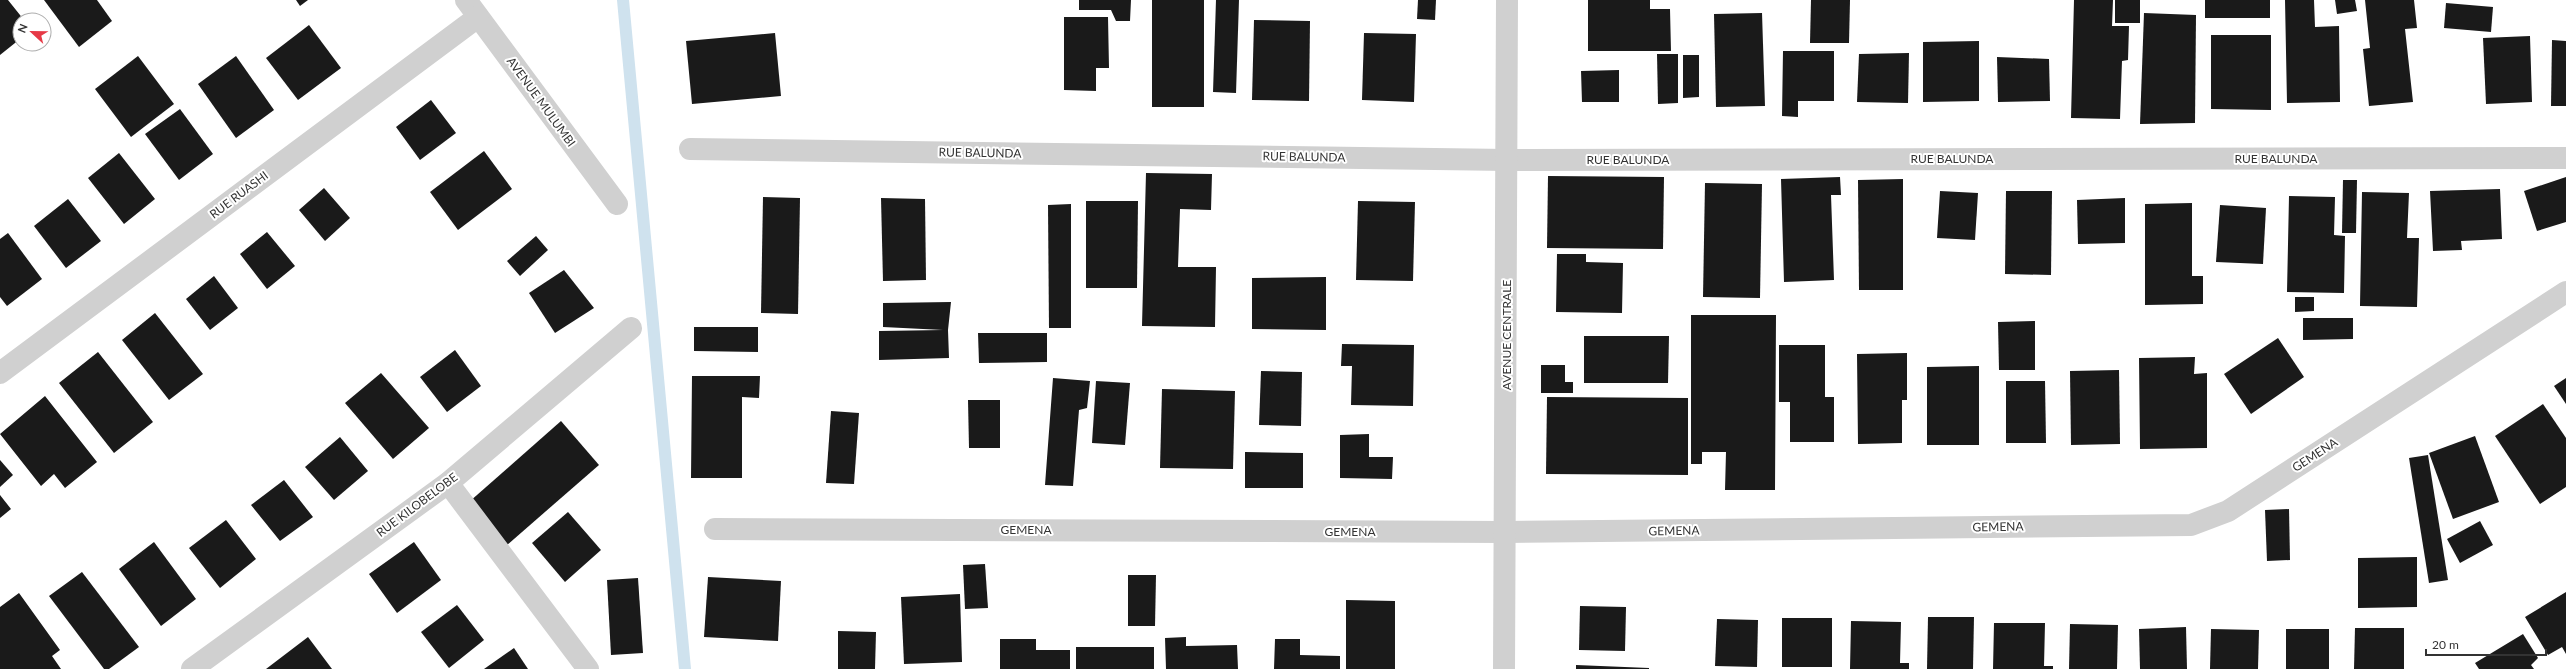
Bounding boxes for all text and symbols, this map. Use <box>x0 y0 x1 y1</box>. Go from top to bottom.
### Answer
north arrow <box>12 12 52 52</box>
text: N <box>15 22 30 34</box>
street label: AVENUE MULUMBI <box>504 54 579 150</box>
street label: RUE BALUNDA <box>938 144 1022 161</box>
street label: RUE BALUNDA <box>1262 148 1346 165</box>
street label: RUE BALUNDA <box>1911 151 1994 166</box>
street label: RUE BALUNDA <box>2235 151 2318 166</box>
street label: RUE BALUNDA <box>1587 152 1670 167</box>
street label: RUE RUASHI <box>206 168 271 222</box>
street label: AVENUE CENTRALE <box>1499 280 1514 390</box>
street label: GEMENA <box>2289 434 2341 475</box>
street label: RUE KILOBELOBE <box>373 469 460 540</box>
street label: GEMENA <box>1972 519 2025 534</box>
street label: GEMENA <box>1000 522 1052 537</box>
street label: GEMENA <box>1648 523 1701 538</box>
street label: GEMENA <box>1324 524 1376 539</box>
scale bar <box>2426 631 2546 657</box>
text: 20 m <box>2432 637 2459 652</box>

